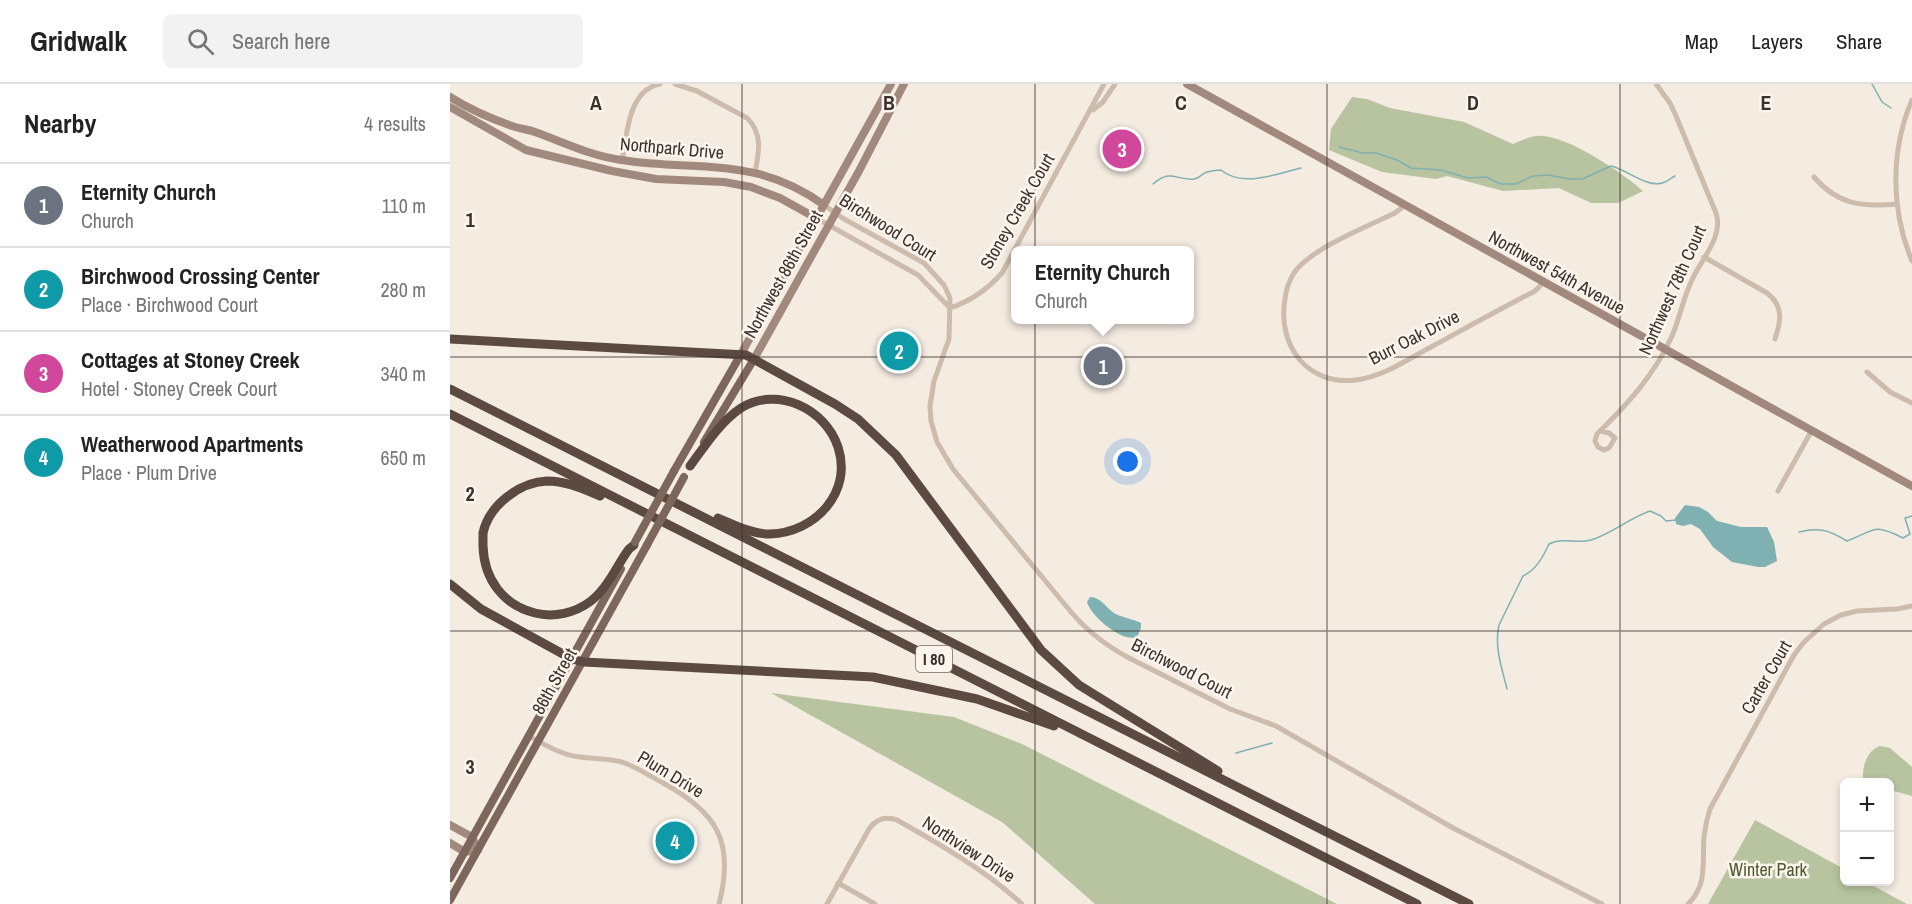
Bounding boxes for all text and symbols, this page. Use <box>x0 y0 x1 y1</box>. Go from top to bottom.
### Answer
search box <box>163 14 583 68</box>
text: Gridwalk <box>30 22 127 60</box>
icon: search <box>184 25 217 58</box>
text: Search here <box>232 26 330 56</box>
text: Map <box>1685 27 1718 56</box>
text: Layers <box>1751 27 1803 56</box>
text: Share <box>1836 27 1882 56</box>
text: A <box>590 89 602 116</box>
text: B <box>883 89 895 116</box>
text: C <box>1175 89 1187 116</box>
text: D <box>1467 89 1479 116</box>
text: E <box>1761 89 1772 116</box>
text: Nearby <box>24 106 96 141</box>
text: 4 results <box>364 110 426 137</box>
pin: 3 <box>1102 126 1142 172</box>
street label: Northpark Drive <box>619 131 725 165</box>
street label: Stoney Creek Court <box>974 149 1060 273</box>
text: Eternity Church <box>81 177 216 207</box>
street label: Birchwood Court <box>835 187 941 267</box>
text: 1 <box>39 192 48 219</box>
text: 110 m <box>382 192 426 219</box>
text: 1 <box>465 206 475 233</box>
street label: Northwest 86th Street <box>737 206 829 342</box>
text: Church <box>81 207 134 234</box>
street label: Northwest 78th Court <box>1632 221 1712 359</box>
street label: Northwest 54th Avenue <box>1484 224 1630 320</box>
popup <box>1011 246 1194 324</box>
text: Eternity Church <box>1035 257 1170 287</box>
text: Birchwood Crossing Center <box>81 261 320 291</box>
text: 2 <box>39 276 48 303</box>
text: 280 m <box>380 276 426 303</box>
text: Church <box>1035 287 1088 314</box>
text: Place · Birchwood Court <box>81 291 258 318</box>
street label: Burr Oak Drive <box>1364 304 1464 370</box>
pin: 2 <box>880 328 918 374</box>
pin: 1 <box>1084 344 1122 388</box>
text: Cottages at Stoney Creek <box>81 345 300 375</box>
text: 3 <box>39 360 48 387</box>
text: 340 m <box>380 360 426 387</box>
text: Hotel · Stoney Creek Court <box>81 375 277 402</box>
text: Weatherwood Apartments <box>81 429 304 459</box>
text: 4 <box>39 444 48 471</box>
text: 650 m <box>380 444 426 471</box>
your location <box>1113 447 1142 476</box>
text: Place · Plum Drive <box>81 459 217 486</box>
text: 2 <box>465 480 475 507</box>
street label: Birchwood Court <box>1127 632 1237 704</box>
street label: Carter Court <box>1735 636 1797 718</box>
street label: 86th Street <box>526 643 582 719</box>
road number: I 80 <box>916 646 952 672</box>
street label: Plum Drive <box>633 744 709 804</box>
text: 3 <box>465 753 475 780</box>
map controls <box>1840 778 1894 886</box>
button: + <box>1840 778 1894 832</box>
street label: Northview Drive <box>918 810 1020 888</box>
pin: 4 <box>656 818 694 864</box>
button: − <box>1840 832 1894 886</box>
park label: Winter Park <box>1729 857 1808 882</box>

